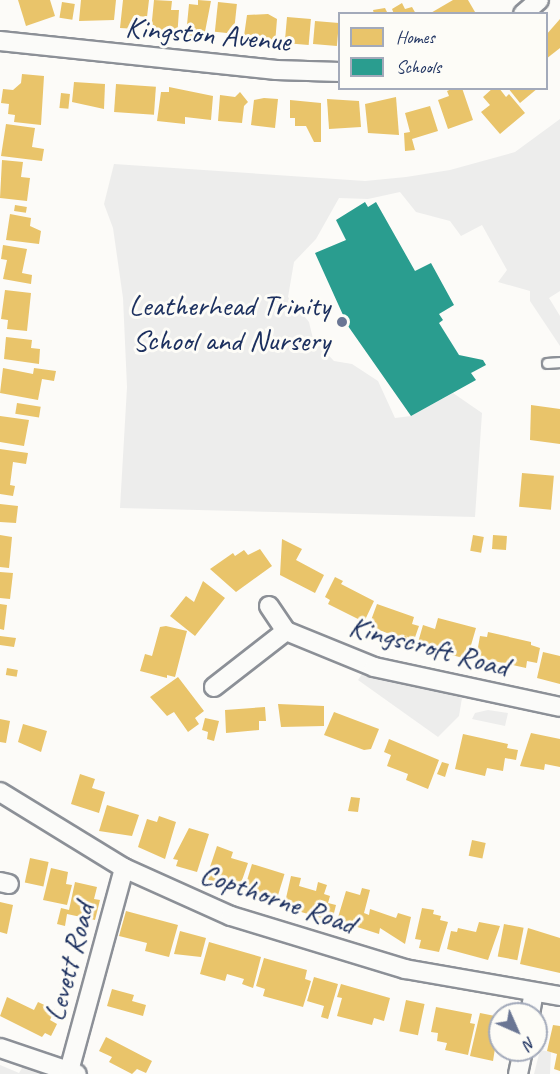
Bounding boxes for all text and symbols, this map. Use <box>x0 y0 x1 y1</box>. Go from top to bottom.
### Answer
street label: Kingston Avenue <box>124 9 292 59</box>
legend <box>338 12 548 90</box>
text: Homes <box>396 26 435 48</box>
text: Schools <box>396 56 441 78</box>
place label: Leatherhead Trinity School and Nursery <box>129 287 330 358</box>
marker: Leatherhead Trinity School and Nursery <box>335 315 349 329</box>
street label: Kingscroft Road <box>346 608 512 684</box>
street label: Copthorne Road <box>196 855 360 941</box>
street label: Levett Road <box>36 900 102 1024</box>
north arrow <box>488 1002 548 1062</box>
text: N <box>519 1033 540 1054</box>

